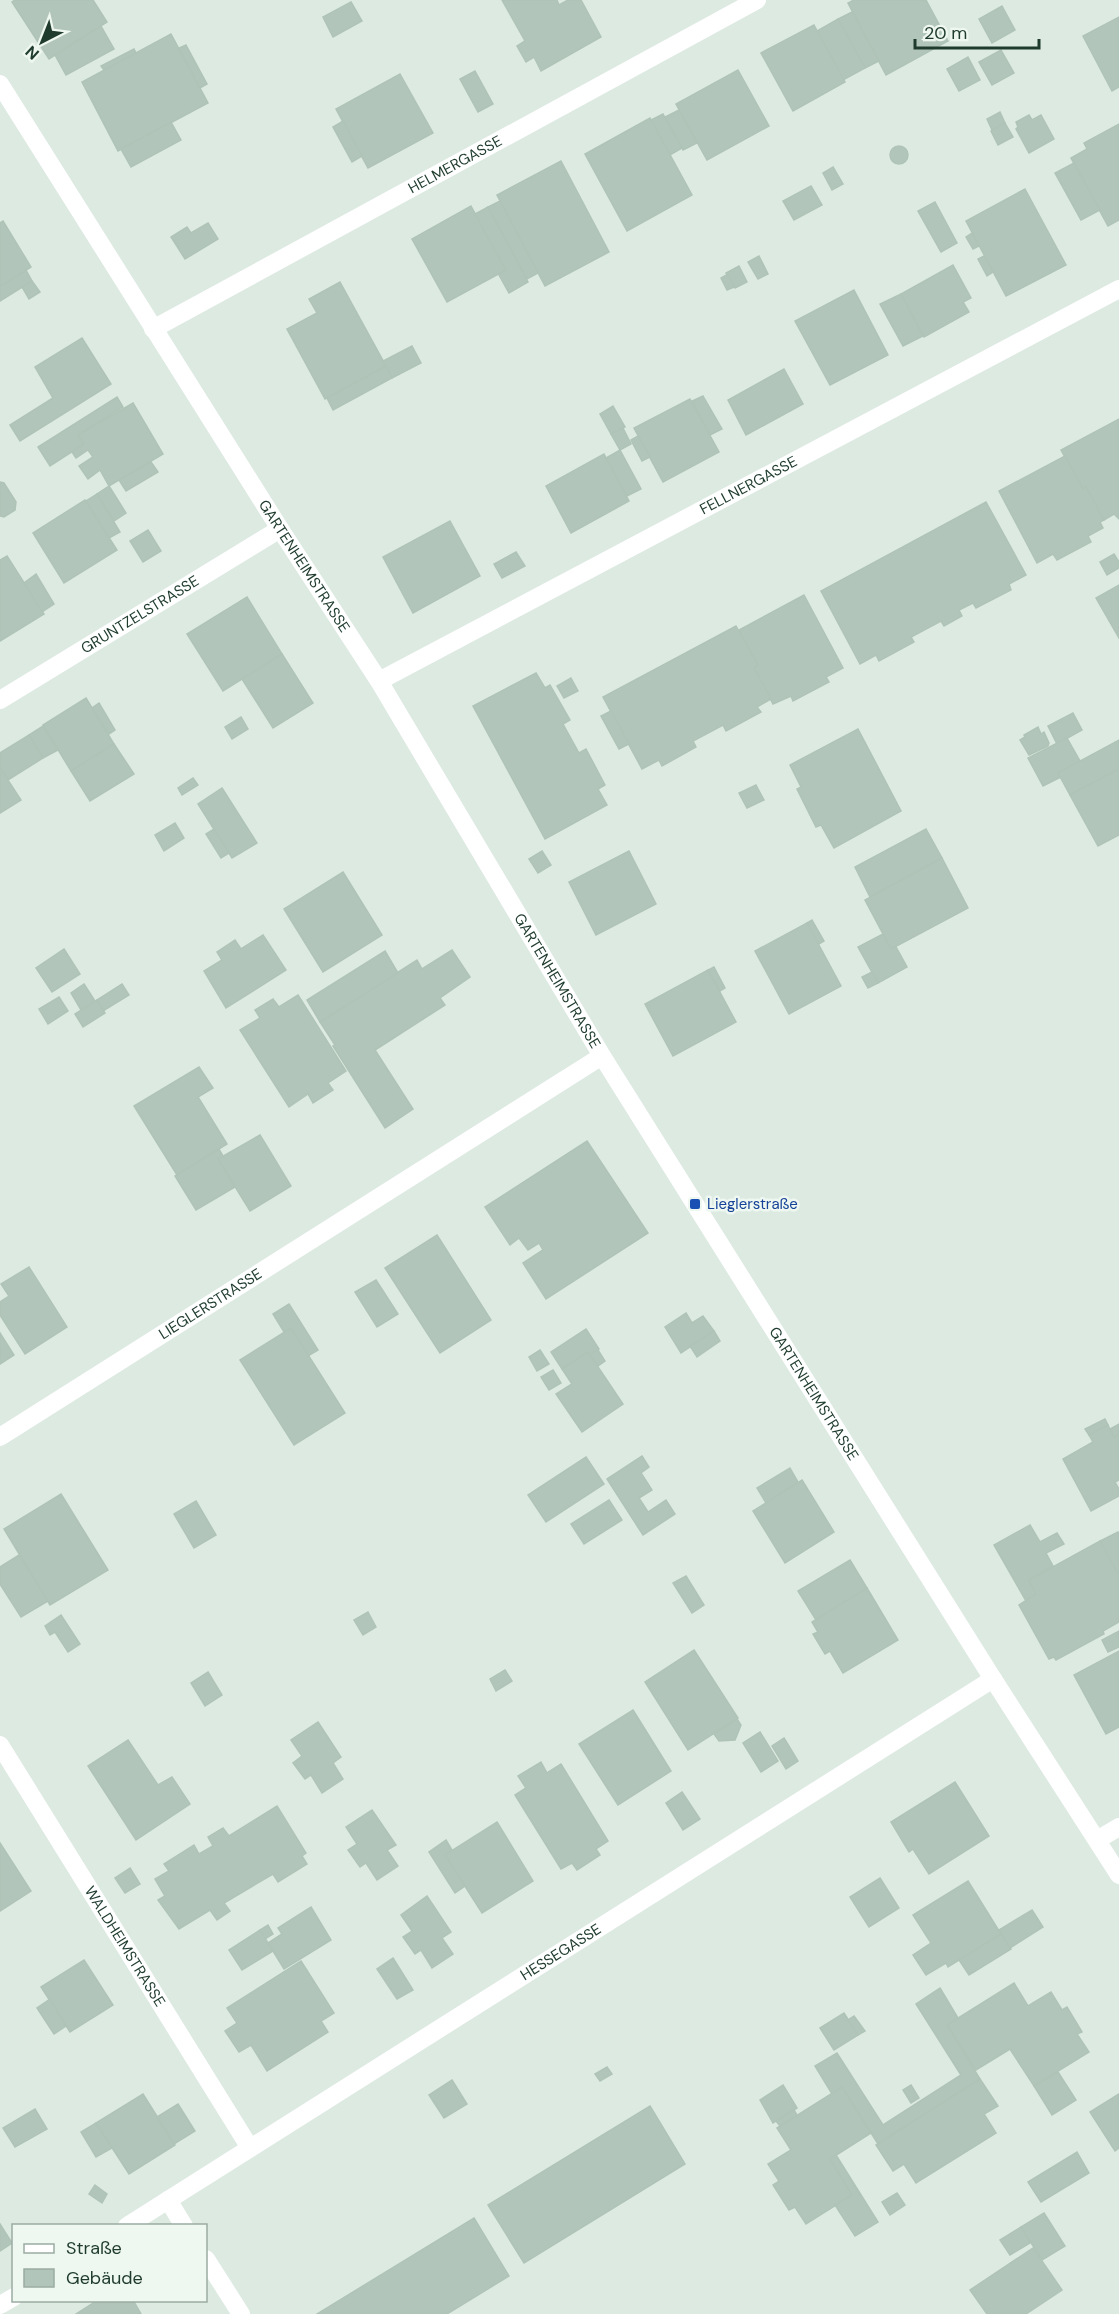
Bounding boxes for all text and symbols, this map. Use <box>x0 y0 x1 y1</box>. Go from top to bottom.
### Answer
north arrow <box>12 12 72 72</box>
scale bar <box>915 12 1040 50</box>
text: 20 m <box>924 21 967 45</box>
text: N <box>21 41 44 64</box>
street label: HELMERGASSE <box>405 131 505 198</box>
street label: FELLNERGASSE <box>696 451 800 519</box>
street label: GARTENHEIMSTRASSE <box>254 496 355 636</box>
street label: GRUNTZELSTRASSE <box>77 571 203 658</box>
street label: GARTENHEIMSTRASSE <box>509 910 605 1052</box>
place label: Lieglerstraße <box>707 1194 798 1214</box>
marker: Lieglerstraße <box>688 1197 702 1211</box>
street label: LIEGLERSTRASSE <box>155 1264 266 1344</box>
street label: GARTENHEIMSTRASSE <box>764 1323 863 1464</box>
street label: WALDHEIMSTRASSE <box>80 1882 170 2010</box>
street label: HESSEGASSE <box>517 1919 605 1985</box>
legend <box>12 2224 207 2302</box>
text: Straße <box>66 2236 122 2260</box>
text: Gebäude <box>66 2266 143 2290</box>

